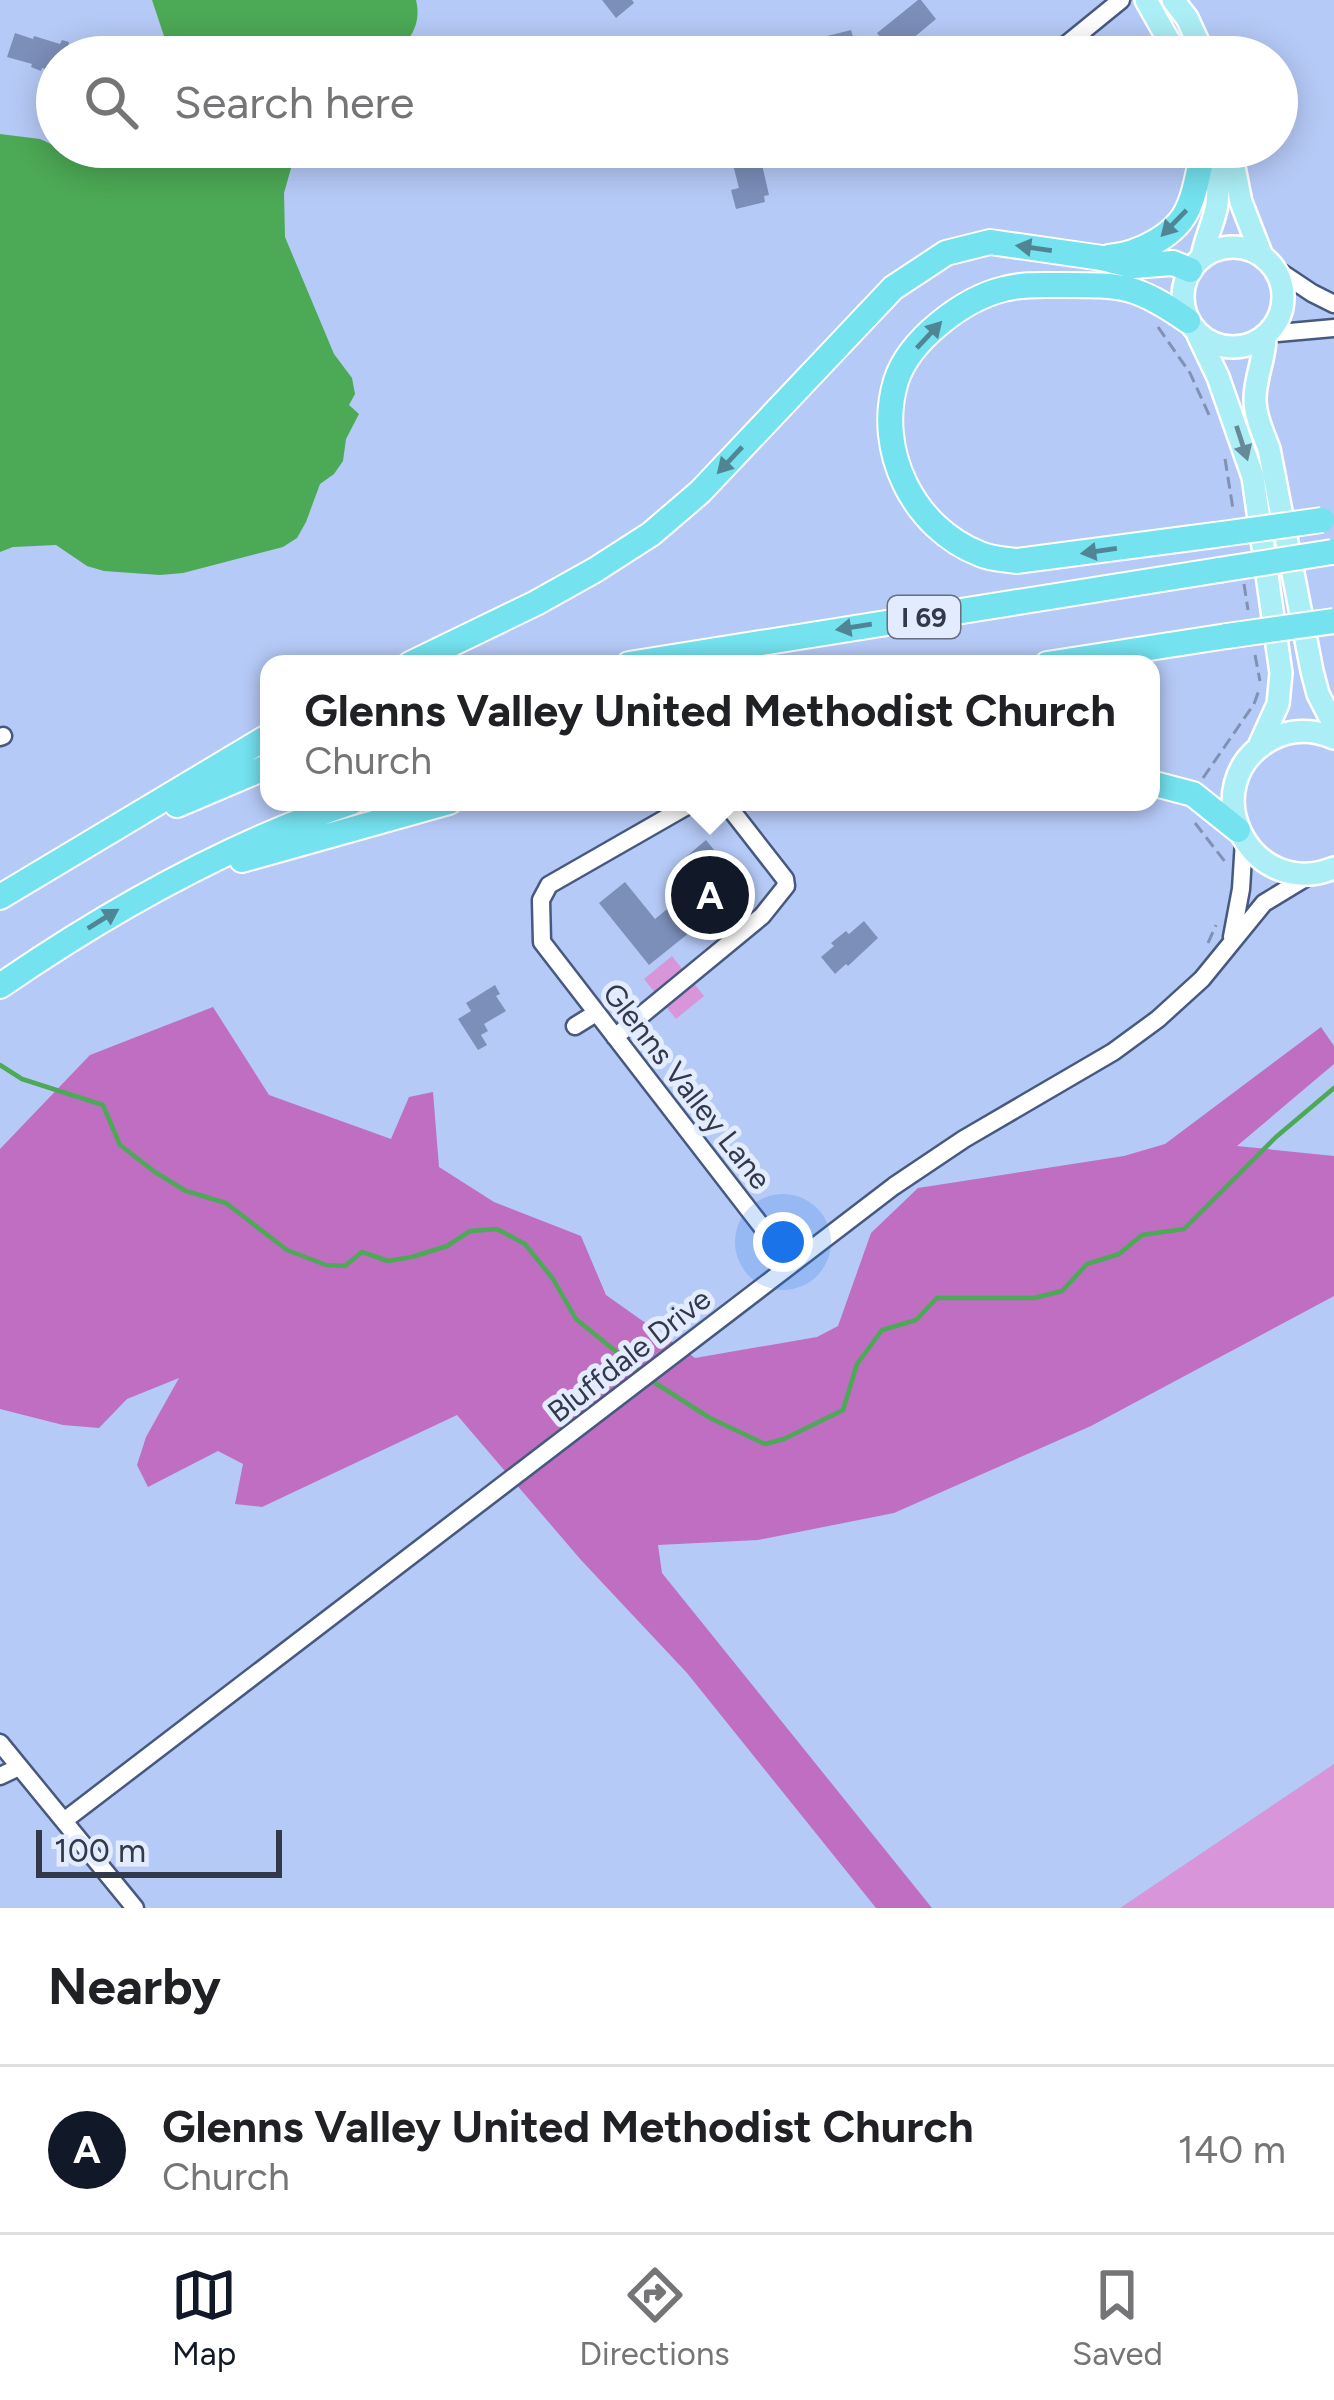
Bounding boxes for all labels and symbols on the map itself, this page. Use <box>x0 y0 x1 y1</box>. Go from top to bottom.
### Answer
one-way arrow <box>1161 208 1189 237</box>
one-way arrow <box>1015 238 1052 257</box>
one-way arrow <box>915 320 942 349</box>
one-way arrow <box>1234 425 1253 462</box>
one-way arrow <box>717 445 745 474</box>
one-way arrow <box>1080 542 1117 561</box>
road number: I 69 <box>888 596 960 638</box>
one-way arrow <box>835 618 872 637</box>
pin: A <box>671 850 749 940</box>
one-way arrow <box>86 909 120 930</box>
street label: Glenns Valley Lane <box>595 975 779 1197</box>
your location <box>753 1212 813 1272</box>
street label: Bluffdale Drive <box>540 1280 718 1430</box>
scale bar <box>36 1824 282 1877</box>

